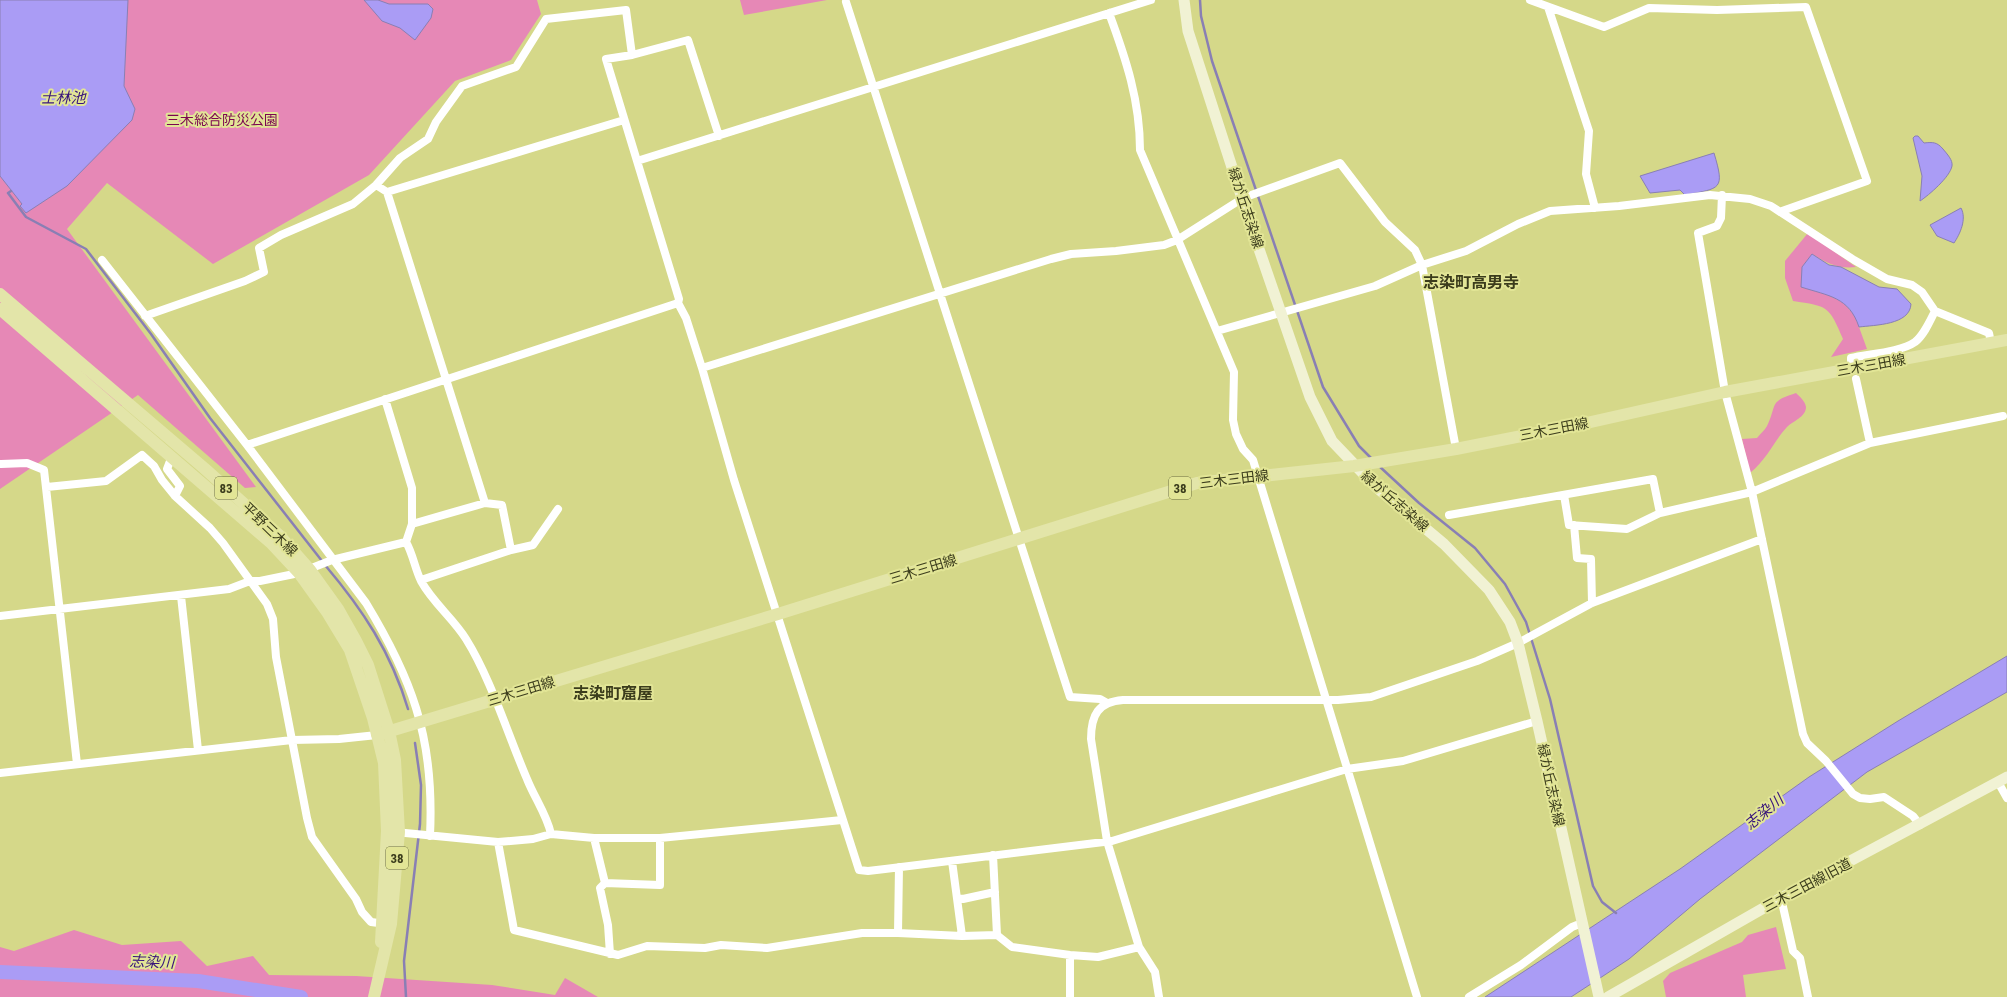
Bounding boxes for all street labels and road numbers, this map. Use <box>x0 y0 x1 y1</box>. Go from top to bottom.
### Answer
street label: 緑が丘志染線 <box>1225 166 1267 250</box>
street label: 三木三田線 <box>1835 351 1907 379</box>
street label: 三木三田線 <box>1518 414 1590 444</box>
street label: 三木三田線 <box>1198 467 1270 491</box>
street label: 緑が丘志染線 <box>1358 467 1432 535</box>
road number: 83 <box>215 477 237 499</box>
road number: 38 <box>1169 477 1191 499</box>
street label: 平野三木線 <box>239 499 301 559</box>
street label: 三木三田線 <box>887 551 959 587</box>
street label: 三木三田線 <box>485 673 557 709</box>
street label: 緑が丘志染線 <box>1534 742 1568 828</box>
road number: 38 <box>386 847 408 869</box>
street label: 三木三田線旧道 <box>1760 855 1854 915</box>

